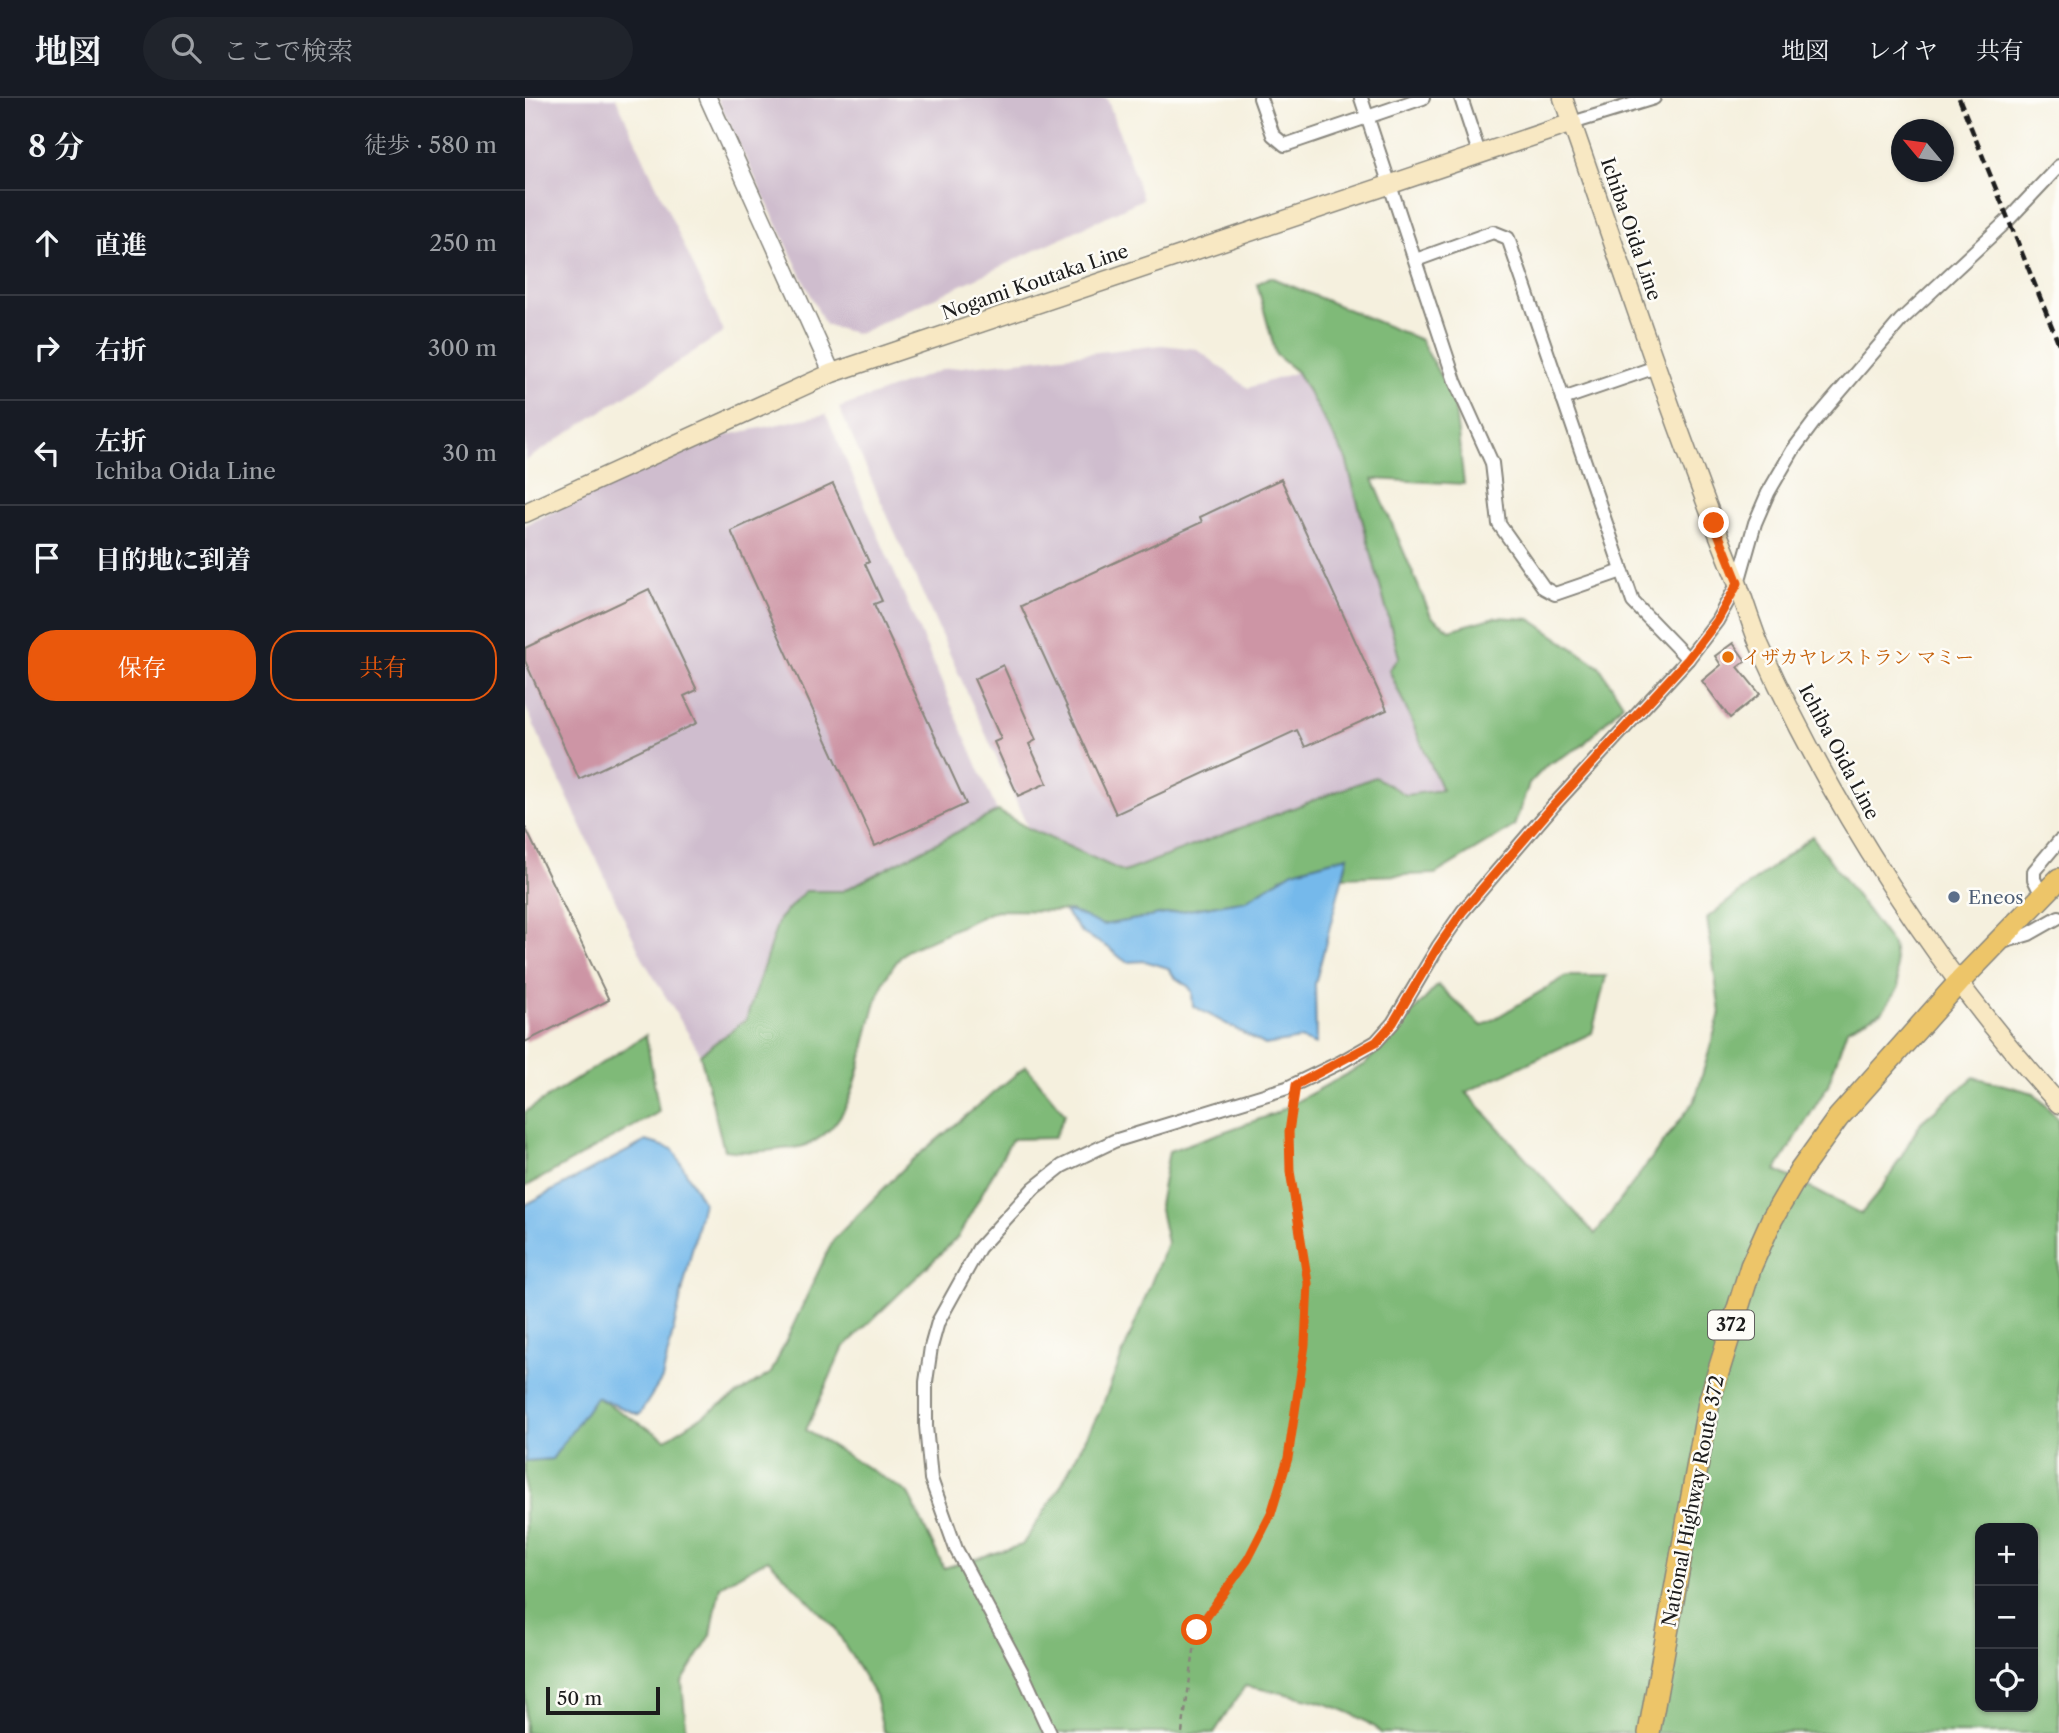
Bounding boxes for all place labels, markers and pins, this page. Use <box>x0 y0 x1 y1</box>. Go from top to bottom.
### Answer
place label: イザカヤレストラン マミー <box>1742 646 1974 669</box>
marker: イザカヤレストラン マミー <box>1720 649 1736 665</box>
place label: Eneos <box>1968 886 2024 909</box>
marker: Eneos <box>1946 889 1962 905</box>

